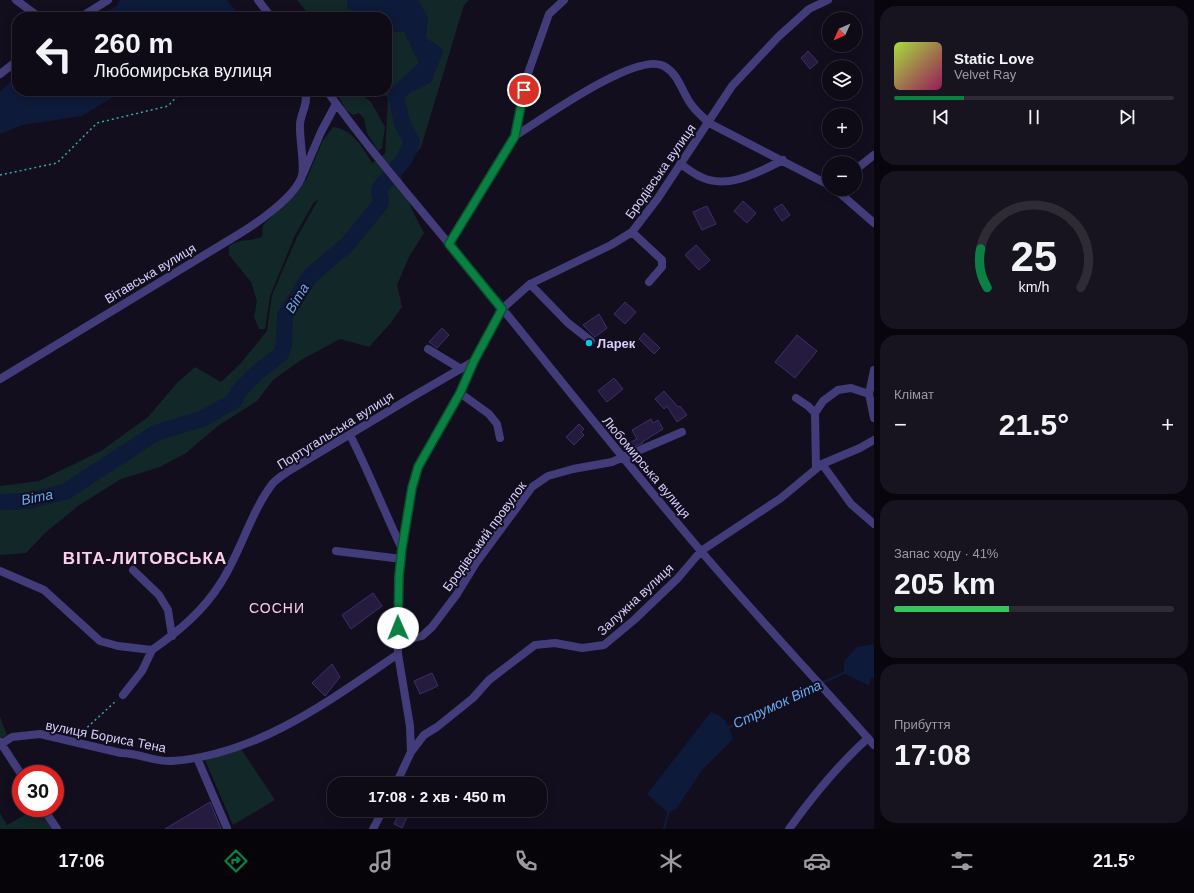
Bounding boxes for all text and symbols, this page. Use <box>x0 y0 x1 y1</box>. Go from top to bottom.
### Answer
north arrow <box>822 12 862 52</box>
map controls <box>822 12 862 196</box>
icon: left <box>28 28 80 80</box>
text: 260 m <box>94 28 173 59</box>
text: Static Love <box>954 50 1034 67</box>
button: layers <box>822 60 862 100</box>
text: Любомирська вулиця <box>94 61 272 81</box>
text: Velvet Ray <box>954 67 1016 82</box>
pin <box>507 73 541 107</box>
icon: arrive <box>513 79 535 101</box>
icon: previous <box>930 106 952 128</box>
icon: pause <box>1023 106 1045 128</box>
icon: next <box>1116 106 1138 128</box>
button: + <box>822 108 862 148</box>
street label: Бродівська вулиця <box>622 121 699 222</box>
button: − <box>822 156 862 196</box>
text: 25 <box>1011 233 1057 280</box>
street label: Вітавська вулиця <box>102 240 199 307</box>
text: km/h <box>1019 278 1050 294</box>
water label: Віта <box>282 280 312 316</box>
place label: Ларек <box>597 336 636 351</box>
marker: Ларек <box>584 338 594 348</box>
text: Клімат <box>894 387 934 402</box>
street label: Португальська вулиця <box>274 388 396 472</box>
text: 21.5° <box>999 408 1069 441</box>
text: − <box>894 412 907 437</box>
text: + <box>1161 412 1174 437</box>
street label: Любомирська вулиця <box>600 413 694 521</box>
street label: Бродівський провулок <box>440 478 529 594</box>
water label: Віта <box>20 486 54 508</box>
text: Запас ходу · 41% <box>894 546 998 561</box>
district label: ВІТА-ЛИТОВСЬКА <box>63 549 227 568</box>
street label: Залужна вулиця <box>594 560 676 638</box>
text: 205 km <box>894 567 996 600</box>
district label: СОСНИ <box>249 600 305 616</box>
position arrow <box>377 607 419 649</box>
water label: Струмок Віта <box>730 676 824 731</box>
street label: вулиця Бориса Тена <box>44 717 168 756</box>
text: Прибуття <box>894 717 950 732</box>
text: 17:08 <box>894 738 971 771</box>
speed limit sign: 30 <box>12 765 64 817</box>
text: 17:08 · 2 хв · 450 m <box>368 788 506 805</box>
icon: directions <box>222 847 250 875</box>
icon: music <box>367 847 395 875</box>
icon: phone <box>512 847 540 875</box>
icon: climate <box>657 847 685 875</box>
icon: car <box>803 847 831 875</box>
icon: filters <box>948 847 976 875</box>
text: 17:06 <box>59 851 105 871</box>
text: 21.5° <box>1093 851 1135 871</box>

